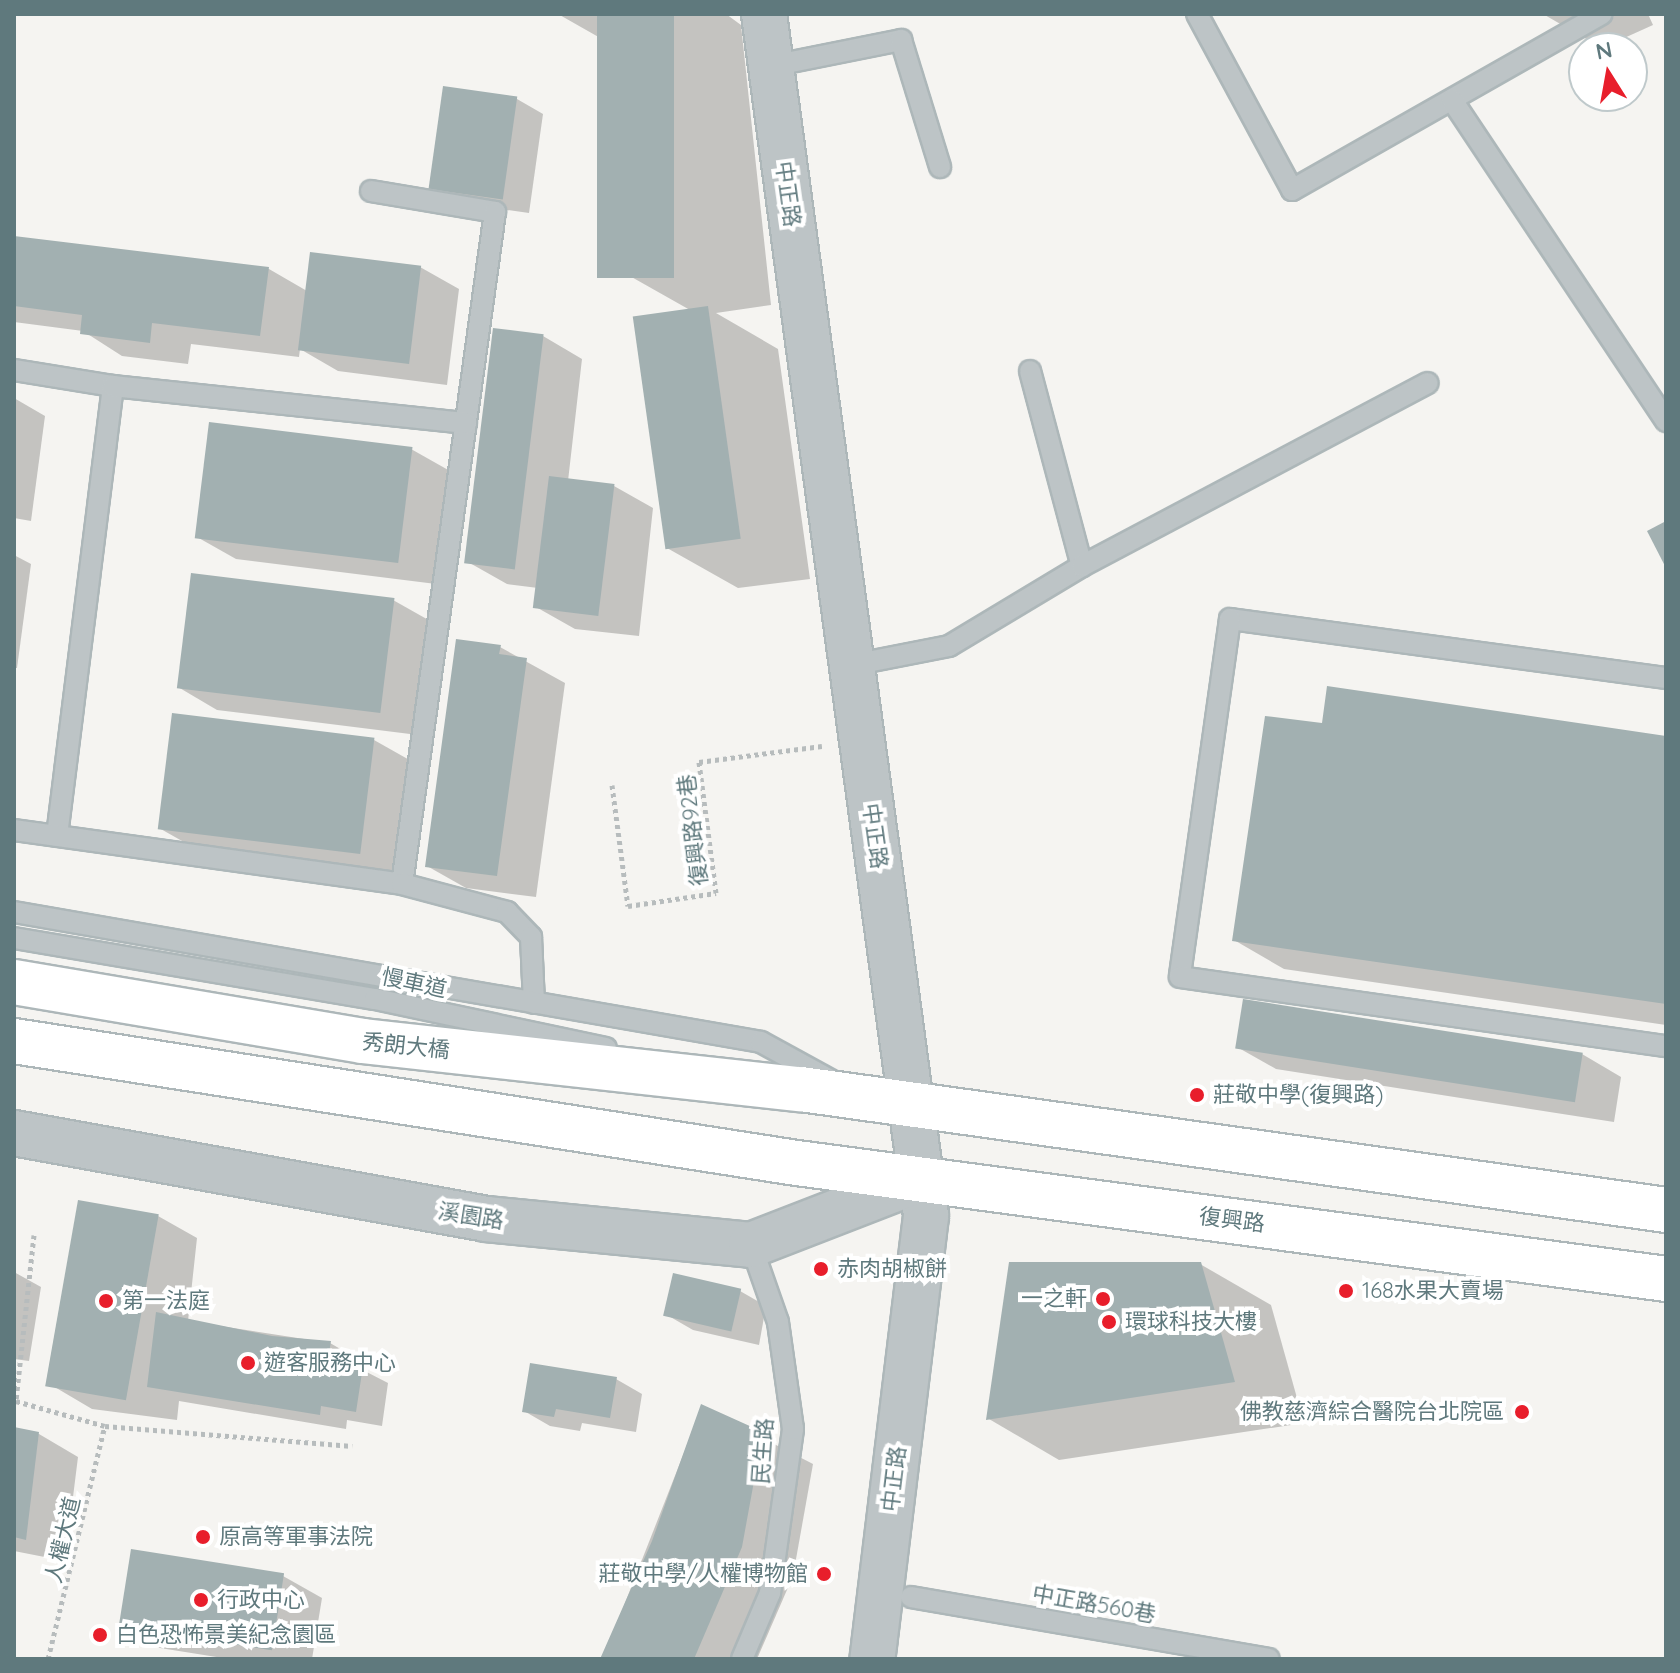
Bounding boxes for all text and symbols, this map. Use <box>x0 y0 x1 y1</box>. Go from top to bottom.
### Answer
north arrow <box>1568 32 1648 112</box>
text: N <box>1593 35 1614 66</box>
street label: 中正路 <box>770 159 806 229</box>
street label: 復興路92巷 <box>673 773 713 887</box>
street label: 中正路 <box>857 801 893 871</box>
street label: 慢車道 <box>379 963 449 1003</box>
street label: 秀朗大橋 <box>361 1028 451 1064</box>
place label: 莊敬中學(復興路) <box>1213 1082 1383 1108</box>
marker: 莊敬中學(復興路) <box>1188 1086 1206 1104</box>
street label: 溪園路 <box>436 1198 506 1234</box>
street label: 復興路 <box>1198 1203 1266 1237</box>
place label: 赤肉胡椒餅 <box>837 1256 947 1282</box>
marker: 赤肉胡椒餅 <box>812 1260 830 1278</box>
place label: 168水果大賣場 <box>1362 1278 1504 1304</box>
marker: 168水果大賣場 <box>1337 1282 1355 1300</box>
place label: 一之軒 <box>1021 1286 1087 1312</box>
place label: 第一法庭 <box>122 1288 210 1314</box>
marker: 一之軒 <box>1094 1290 1112 1308</box>
marker: 第一法庭 <box>97 1292 115 1310</box>
place label: 環球科技大樓 <box>1125 1309 1257 1335</box>
marker: 環球科技大樓 <box>1100 1313 1118 1331</box>
place label: 遊客服務中心 <box>264 1350 396 1376</box>
marker: 遊客服務中心 <box>239 1354 257 1372</box>
place label: 佛教慈濟綜合醫院台北院區 <box>1240 1399 1504 1425</box>
marker: 佛教慈濟綜合醫院台北院區 <box>1511 1401 1533 1423</box>
street label: 民生路 <box>748 1417 778 1485</box>
street label: 中正路 <box>877 1445 911 1513</box>
street label: 人權大道 <box>40 1494 86 1586</box>
place label: 原高等軍事法院 <box>219 1524 373 1550</box>
marker: 原高等軍事法院 <box>194 1528 212 1546</box>
place label: 莊敬中學/人權博物館 <box>599 1561 808 1587</box>
marker: 莊敬中學/人權博物館 <box>815 1565 833 1583</box>
street label: 中正路560巷 <box>1030 1580 1158 1628</box>
place label: 行政中心 <box>217 1587 305 1613</box>
marker: 行政中心 <box>192 1591 210 1609</box>
place label: 白色恐怖景美紀念園區 <box>116 1622 336 1648</box>
marker: 白色恐怖景美紀念園區 <box>91 1626 109 1644</box>

